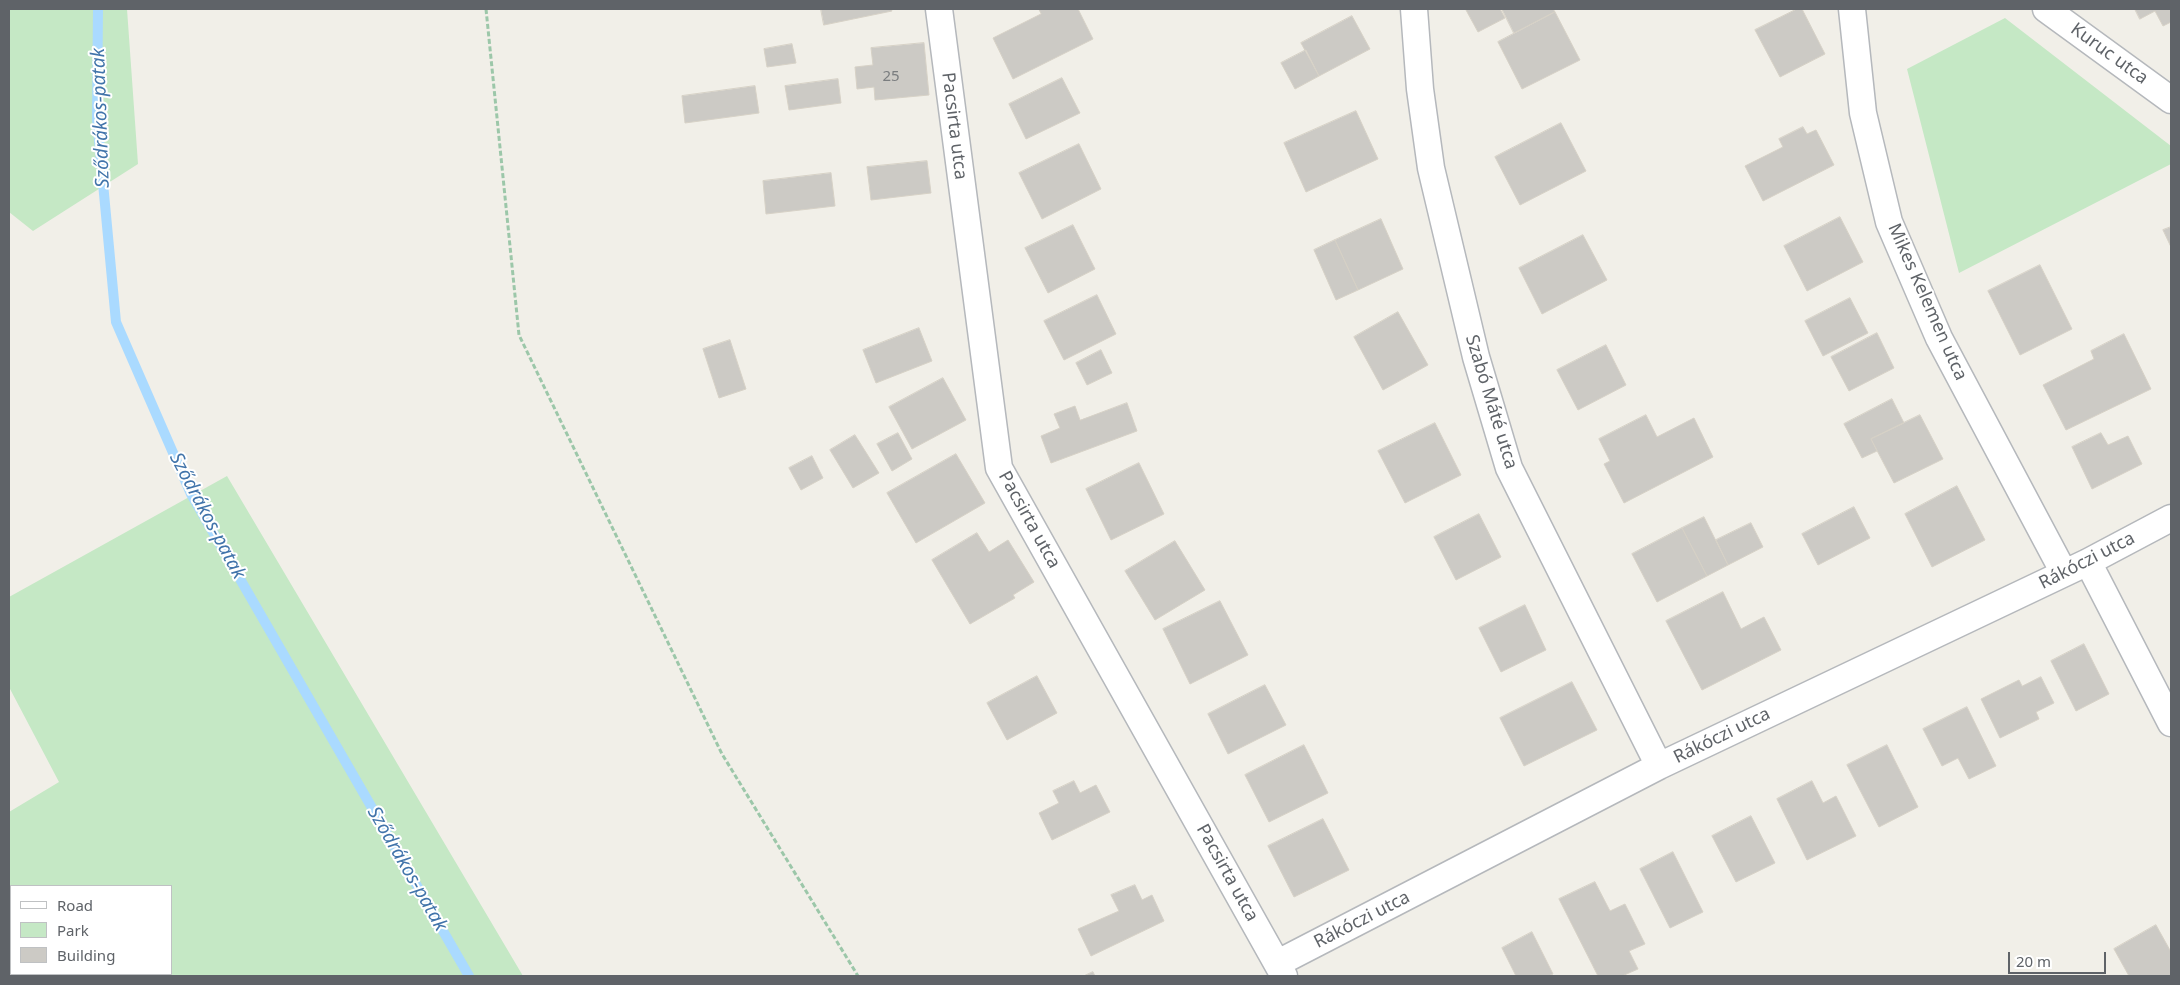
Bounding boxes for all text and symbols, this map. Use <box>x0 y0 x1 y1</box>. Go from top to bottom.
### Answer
street label: Kuruc utca <box>2066 19 2152 89</box>
water label: Sződrákos-patak <box>87 48 115 188</box>
house number: 25 <box>882 68 900 86</box>
street label: Pacsirta utca <box>937 71 971 181</box>
street label: Mikes Kelemen utca <box>1883 220 1971 384</box>
street label: Szabó Máté utca <box>1460 332 1522 472</box>
water label: Sződrákos-patak <box>164 449 250 583</box>
street label: Pacsirta utca <box>993 468 1065 572</box>
street label: Rákóczi utca <box>2036 528 2138 594</box>
street label: Rákóczi utca <box>1670 703 1774 769</box>
water label: Sződrákos-patak <box>362 803 452 935</box>
street label: Pacsirta utca <box>1191 821 1263 925</box>
legend <box>10 885 172 975</box>
street label: Rákóczi utca <box>1311 887 1413 953</box>
text: Road <box>57 895 93 915</box>
text: Park <box>57 920 89 940</box>
scale bar <box>2010 942 2108 974</box>
text: Building <box>57 945 115 965</box>
text: 20 m <box>2016 951 2051 971</box>

